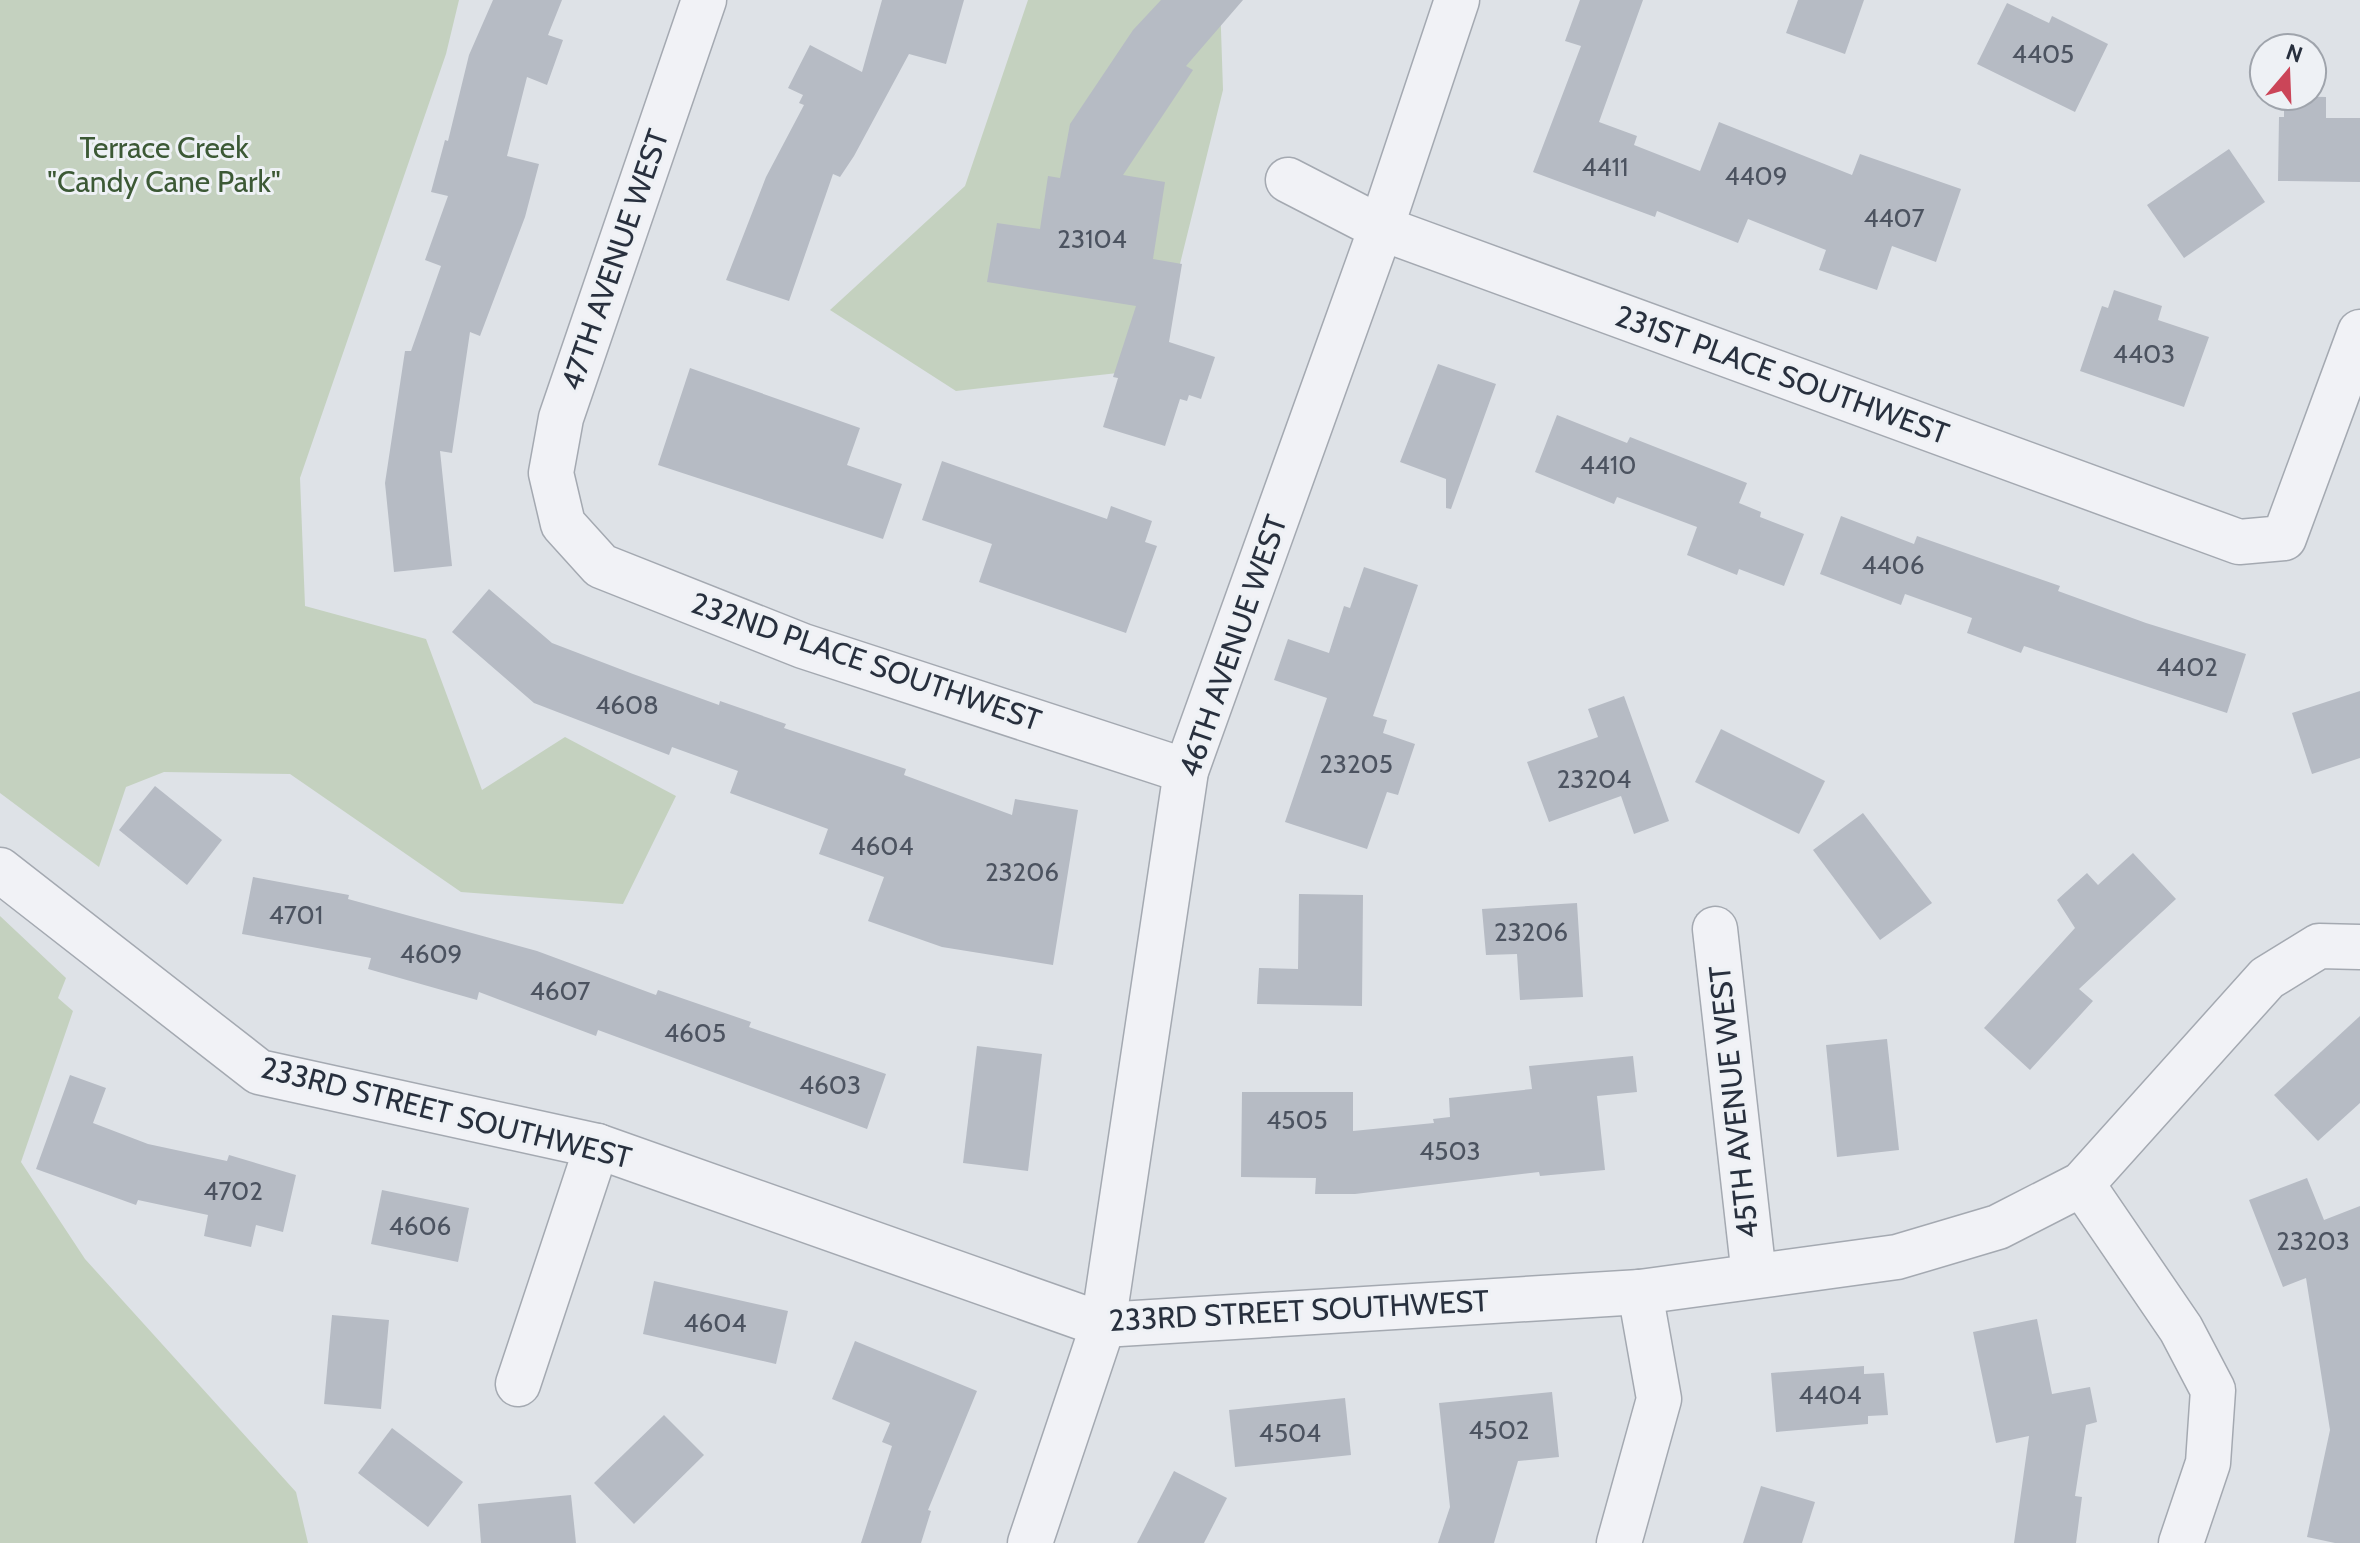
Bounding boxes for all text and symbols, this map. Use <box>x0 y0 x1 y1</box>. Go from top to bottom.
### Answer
north arrow <box>2248 32 2328 112</box>
house number: 4405 <box>2012 38 2074 70</box>
text: N <box>2283 38 2306 69</box>
street label: 47TH AVENUE WEST <box>553 125 677 395</box>
park label: Terrace Creek "Candy Cane Park" <box>47 129 281 200</box>
house number: 4411 <box>1581 151 1629 183</box>
house number: 4409 <box>1725 160 1787 192</box>
house number: 4407 <box>1864 202 1925 234</box>
house number: 23104 <box>1057 223 1127 255</box>
street label: 231ST PLACE SOUTHWEST <box>1610 297 1954 452</box>
house number: 4403 <box>2113 338 2175 370</box>
house number: 4410 <box>1580 449 1636 481</box>
street label: 46TH AVENUE WEST <box>1170 510 1295 781</box>
house number: 4406 <box>1862 549 1924 581</box>
street label: 232ND PLACE SOUTHWEST <box>686 584 1046 739</box>
house number: 4402 <box>2156 651 2218 683</box>
house number: 4608 <box>595 689 659 721</box>
house number: 23205 <box>1319 748 1393 780</box>
house number: 23204 <box>1557 763 1631 795</box>
house number: 4604 <box>851 830 913 862</box>
house number: 23206 <box>985 856 1059 888</box>
house number: 4701 <box>269 899 323 931</box>
house number: 23206 <box>1494 916 1568 948</box>
house number: 4609 <box>400 938 462 970</box>
street label: 45TH AVENUE WEST <box>1701 964 1766 1240</box>
house number: 4607 <box>530 975 590 1007</box>
house number: 4605 <box>664 1017 726 1049</box>
street label: 233RD STREET SOUTHWEST <box>257 1049 635 1176</box>
house number: 4603 <box>799 1069 861 1101</box>
house number: 4505 <box>1266 1104 1328 1136</box>
house number: 4503 <box>1419 1135 1481 1167</box>
house number: 4702 <box>203 1175 263 1207</box>
house number: 4606 <box>389 1210 451 1242</box>
house number: 23203 <box>2276 1225 2350 1257</box>
street label: 233RD STREET SOUTHWEST <box>1108 1282 1490 1339</box>
house number: 4604 <box>684 1307 746 1339</box>
house number: 4404 <box>1798 1379 1862 1411</box>
house number: 4502 <box>1469 1414 1529 1446</box>
house number: 4504 <box>1259 1417 1321 1449</box>

